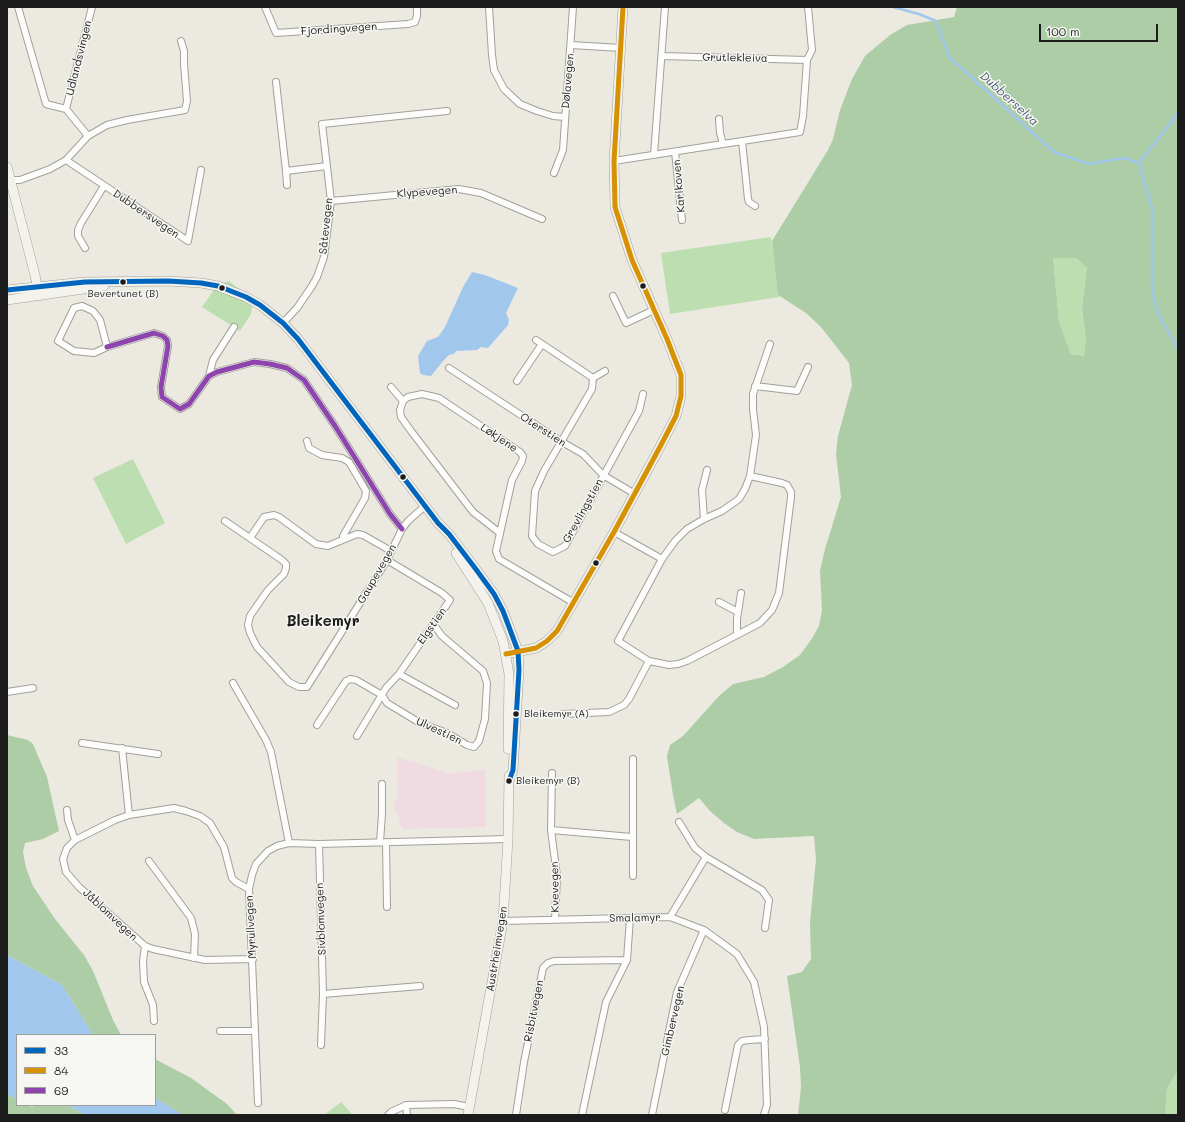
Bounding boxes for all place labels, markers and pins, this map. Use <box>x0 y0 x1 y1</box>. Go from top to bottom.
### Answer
marker: Bevertunet (B) <box>118 277 128 287</box>
unlabelled marker <box>638 281 648 291</box>
unlabelled marker <box>217 283 227 293</box>
place label: Bevertunet (B) <box>87 288 159 300</box>
unlabelled marker <box>398 472 408 482</box>
unlabelled marker <box>591 558 601 568</box>
place label: Bleikemyr (A) <box>524 708 589 720</box>
marker: Bleikemyr (A) <box>511 709 521 719</box>
place label: Bleikemyr (B) <box>516 775 580 787</box>
marker: Bleikemyr (B) <box>504 776 514 786</box>

